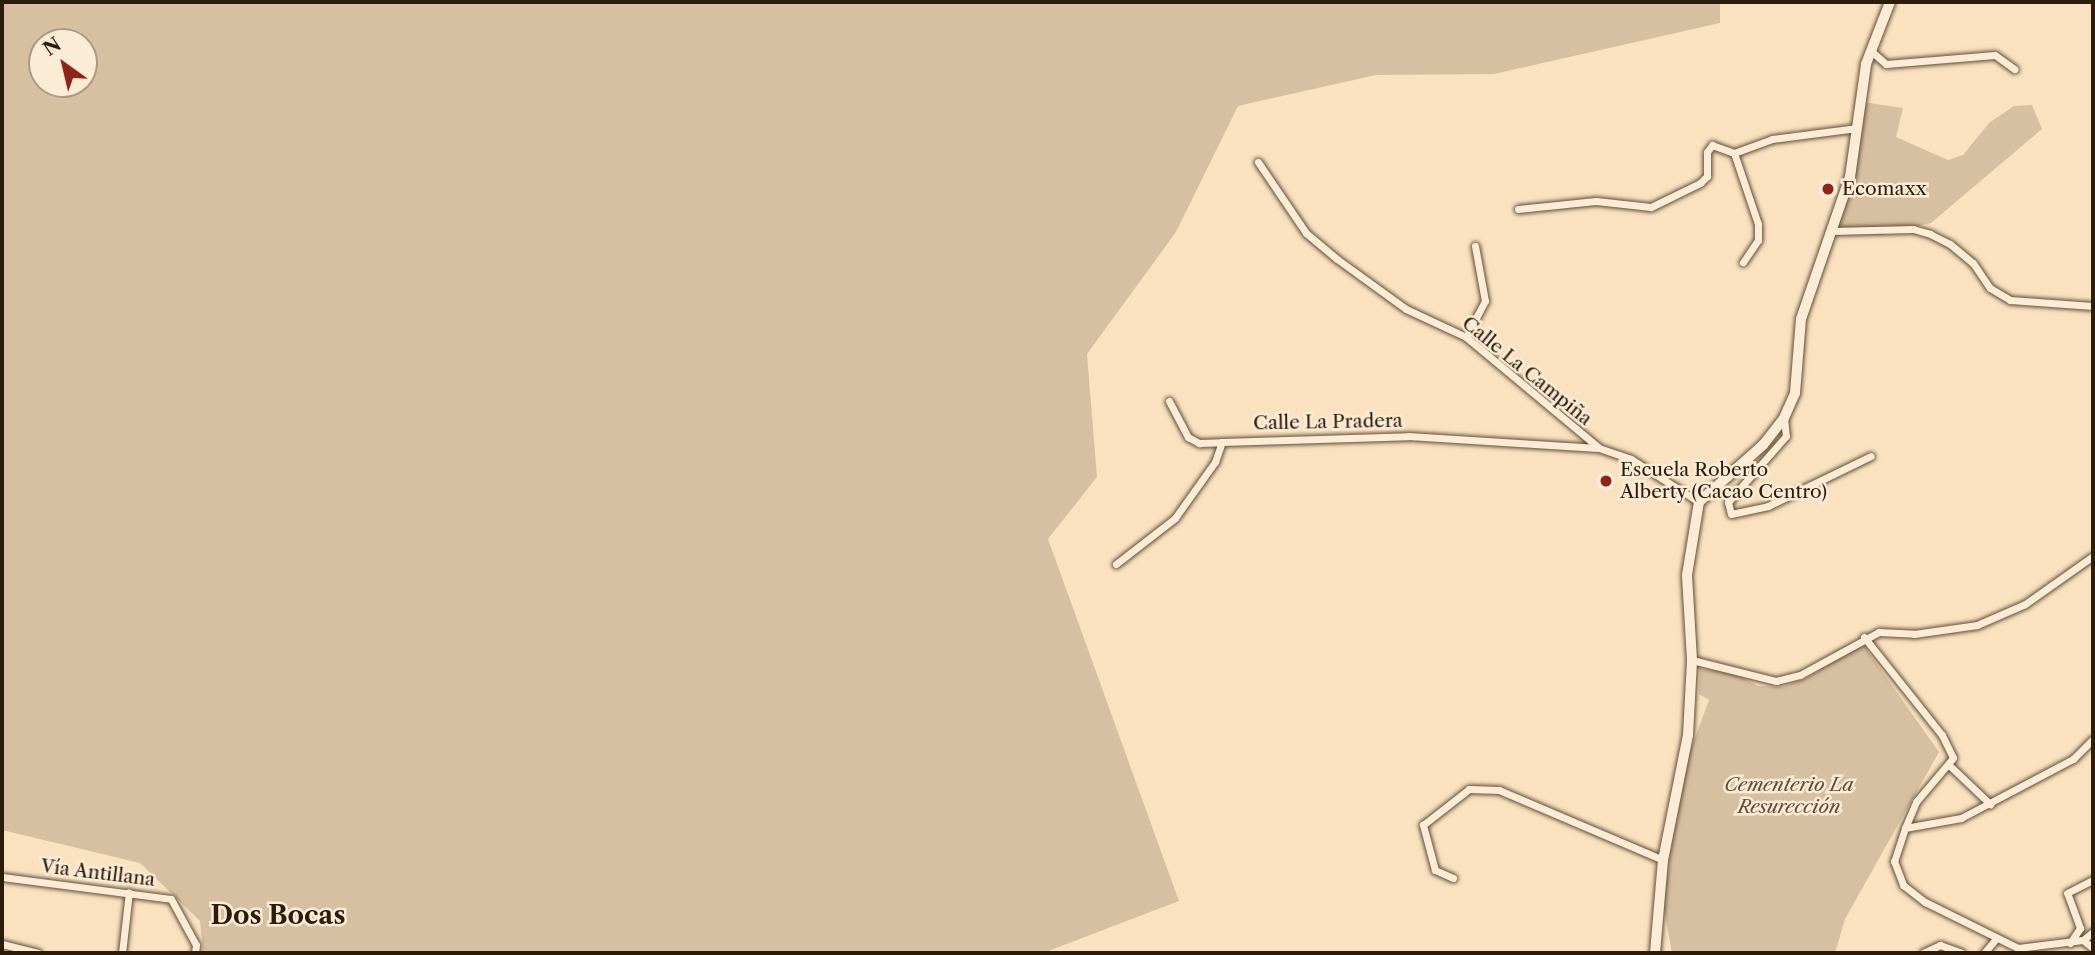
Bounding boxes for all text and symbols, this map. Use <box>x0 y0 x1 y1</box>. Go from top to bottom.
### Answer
north arrow <box>28 28 98 98</box>
text: N <box>39 33 65 61</box>
place label: Ecomaxx <box>1842 178 1927 200</box>
marker: Ecomaxx <box>1820 181 1836 197</box>
street label: Calle La Campiña <box>1457 312 1597 430</box>
street label: Calle La Pradera <box>1253 409 1403 435</box>
place label: Escuela Roberto Alberty (Cacao Centro) <box>1620 459 1828 503</box>
marker: Escuela Roberto Alberty (Cacao Centro) <box>1598 473 1614 489</box>
park label: Cementerio La Resurección <box>1724 774 1854 818</box>
street label: Vía Antillana <box>39 855 157 891</box>
district label: Dos Bocas <box>211 900 345 932</box>

